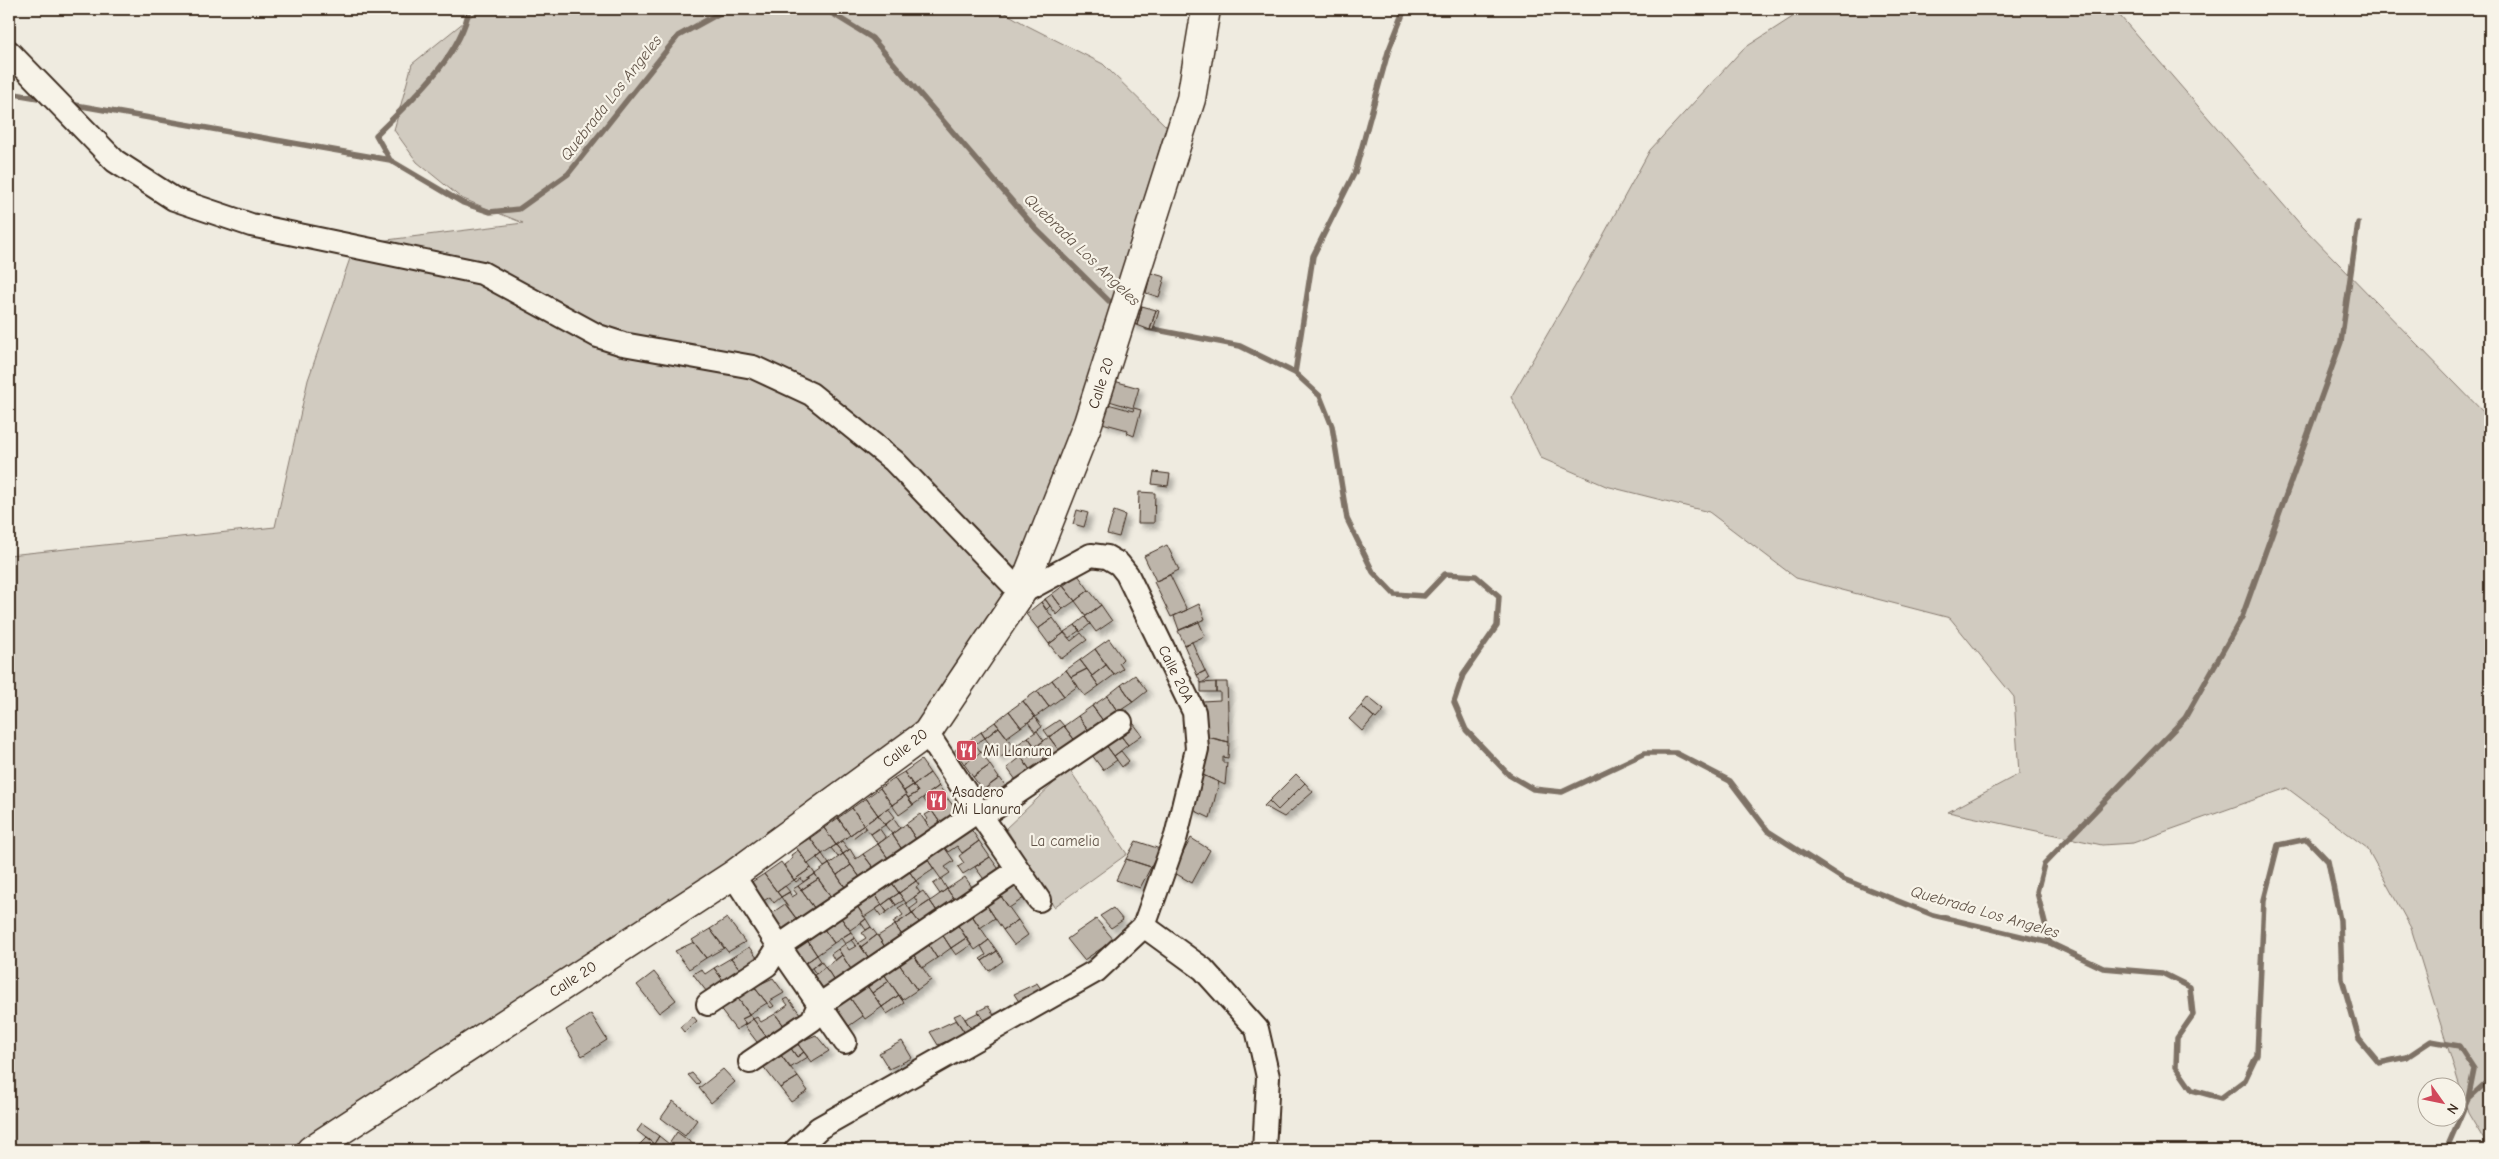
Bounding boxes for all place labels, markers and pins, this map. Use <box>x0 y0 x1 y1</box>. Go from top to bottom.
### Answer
restaurant icon: Mi Llanura <box>955 739 979 763</box>
place label: Mi Llanura <box>983 742 1052 760</box>
place label: Asadero Mi Llanura <box>952 783 1021 818</box>
restaurant icon: Asadero Mi Llanura <box>924 789 948 813</box>

